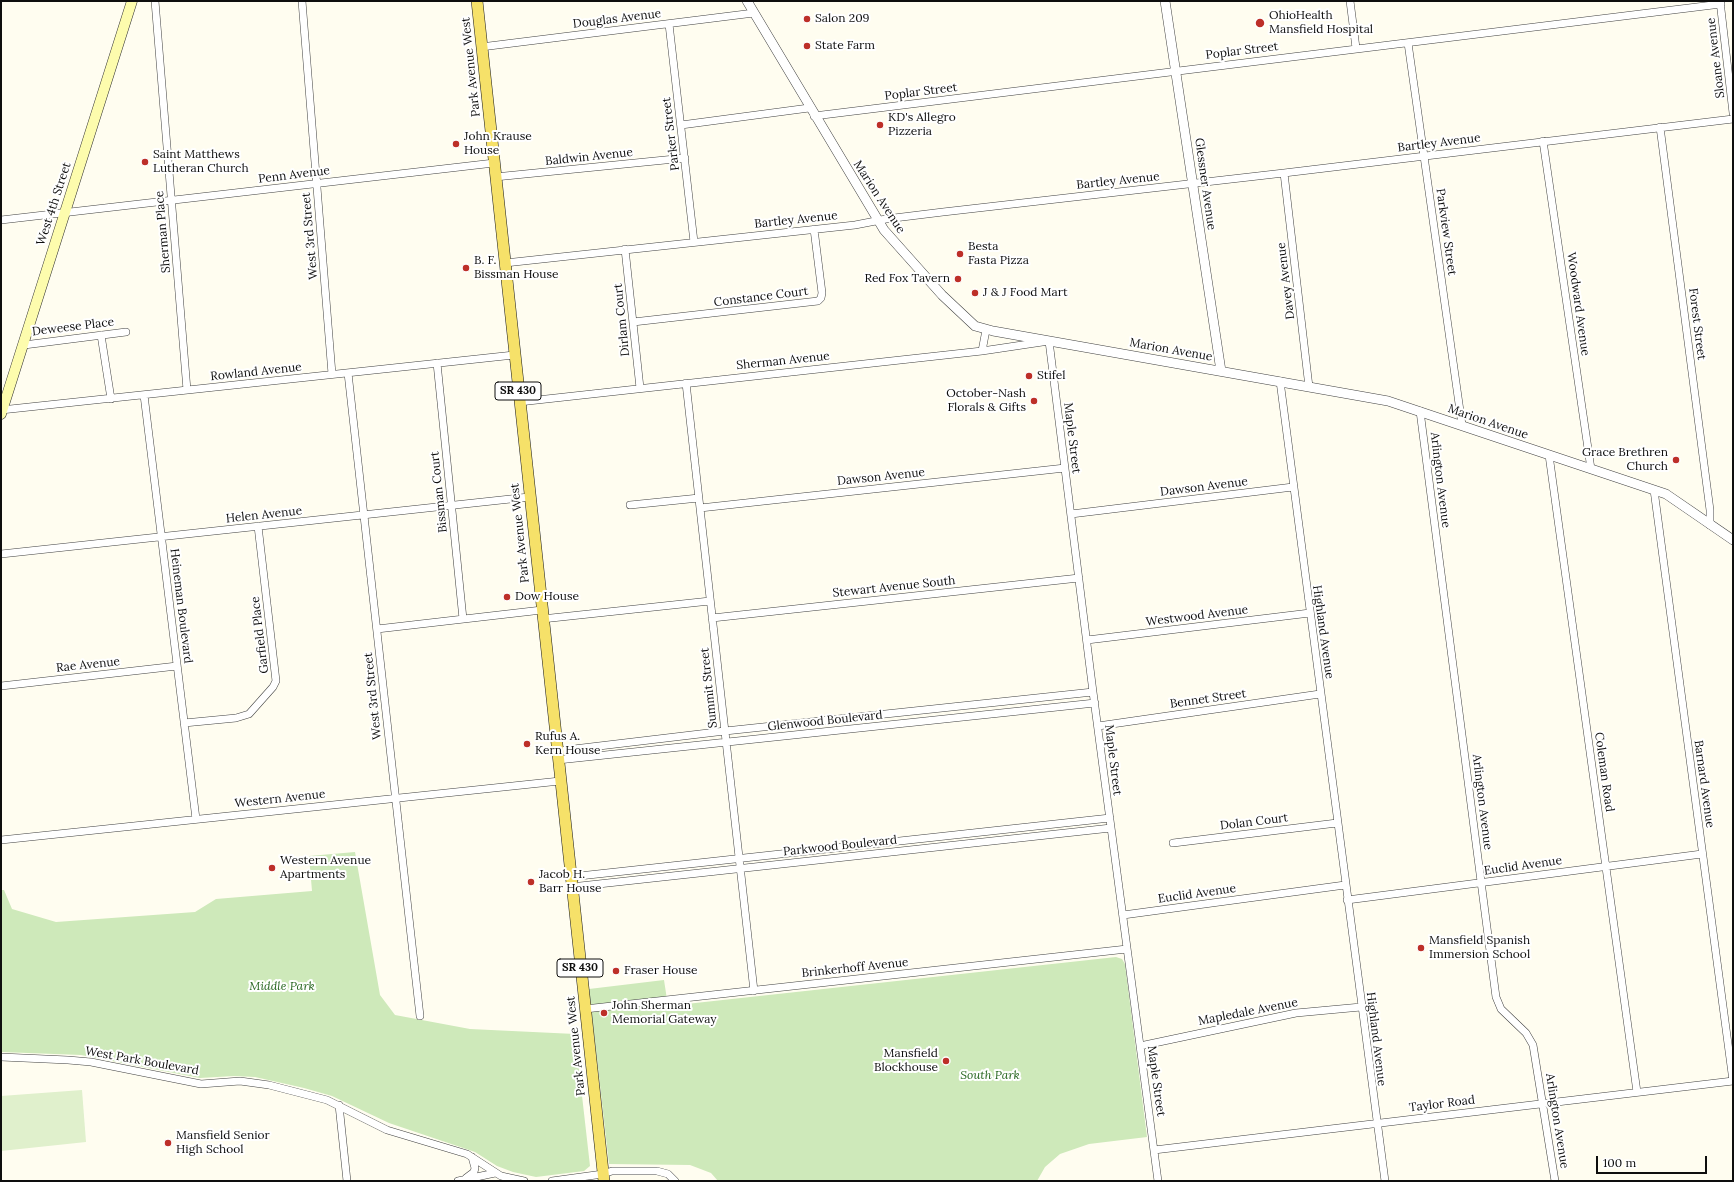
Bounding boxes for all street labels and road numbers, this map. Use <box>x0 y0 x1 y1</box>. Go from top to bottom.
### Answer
street label: Douglas Avenue <box>572 6 662 32</box>
street label: Park Avenue West <box>459 16 483 118</box>
street label: Sloane Avenue <box>1704 17 1728 99</box>
street label: Poplar Street <box>1205 39 1279 63</box>
street label: Poplar Street <box>884 80 958 104</box>
street label: Parker Street <box>659 97 683 171</box>
street label: Bartley Avenue <box>1397 131 1481 155</box>
street label: Glessner Avenue <box>1191 137 1219 231</box>
street label: Baldwin Avenue <box>544 145 634 169</box>
street label: Marion Avenue <box>850 158 908 236</box>
street label: West 4th Street <box>34 160 74 248</box>
street label: Penn Avenue <box>257 163 331 187</box>
street label: Bartley Avenue <box>1076 169 1160 193</box>
street label: Parkview Street <box>1433 188 1459 276</box>
street label: Sherman Place <box>152 190 174 274</box>
street label: West 3rd Street <box>299 192 321 280</box>
street label: Bartley Avenue <box>754 208 838 232</box>
street label: Davey Avenue <box>1274 242 1298 320</box>
street label: Woodward Avenue <box>1564 251 1592 357</box>
street label: Dirlam Court <box>611 283 633 357</box>
street label: Constance Court <box>713 284 809 310</box>
street label: Forest Street <box>1685 287 1709 361</box>
street label: Deweese Place <box>31 315 115 339</box>
street label: Marion Avenue <box>1128 336 1214 364</box>
street label: Sherman Avenue <box>736 349 830 373</box>
street label: Rowland Avenue <box>210 360 302 384</box>
road number: SR 430 <box>495 382 541 400</box>
street label: Maple Street <box>1061 402 1083 474</box>
street label: Marion Avenue <box>1446 402 1530 442</box>
street label: Arlington Avenue <box>1427 431 1453 529</box>
street label: Bissman Court <box>428 451 450 533</box>
street label: Dawson Avenue <box>836 465 926 489</box>
street label: Dawson Avenue <box>1159 474 1249 500</box>
street label: Park Avenue West <box>508 482 532 584</box>
street label: Helen Avenue <box>225 504 303 526</box>
street label: Heineman Boulevard <box>167 548 195 664</box>
street label: Stewart Avenue South <box>832 573 956 601</box>
street label: Highland Avenue <box>1309 584 1337 680</box>
street label: Garfield Place <box>248 596 272 674</box>
street label: Westwood Avenue <box>1145 603 1249 629</box>
street label: Summit Street <box>698 647 720 729</box>
street label: West 3rd Street <box>361 652 385 740</box>
street label: Rae Avenue <box>55 654 121 676</box>
street label: Bennet Street <box>1169 687 1247 711</box>
street label: Glenwood Boulevard <box>767 708 883 734</box>
street label: Maple Street <box>1102 724 1124 796</box>
street label: Coleman Road <box>1591 731 1617 813</box>
street label: Barnard Avenue <box>1691 739 1717 829</box>
street label: Arlington Avenue <box>1469 753 1495 851</box>
street label: Western Avenue <box>234 787 326 811</box>
street label: Dolan Court <box>1219 811 1289 833</box>
street label: Parkwood Boulevard <box>782 833 898 859</box>
street label: Euclid Avenue <box>1483 853 1563 879</box>
street label: Euclid Avenue <box>1157 881 1237 907</box>
street label: Brinkerhoff Avenue <box>801 955 909 981</box>
road number: SR 430 <box>557 959 603 977</box>
street label: Highland Avenue <box>1363 991 1389 1087</box>
street label: Park Avenue West <box>564 995 588 1097</box>
street label: Mapledale Avenue <box>1197 995 1299 1029</box>
street label: West Park Boulevard <box>84 1044 200 1078</box>
street label: Maple Street <box>1144 1045 1168 1117</box>
street label: Arlington Avenue <box>1542 1072 1572 1170</box>
street label: Taylor Road <box>1408 1093 1476 1115</box>

